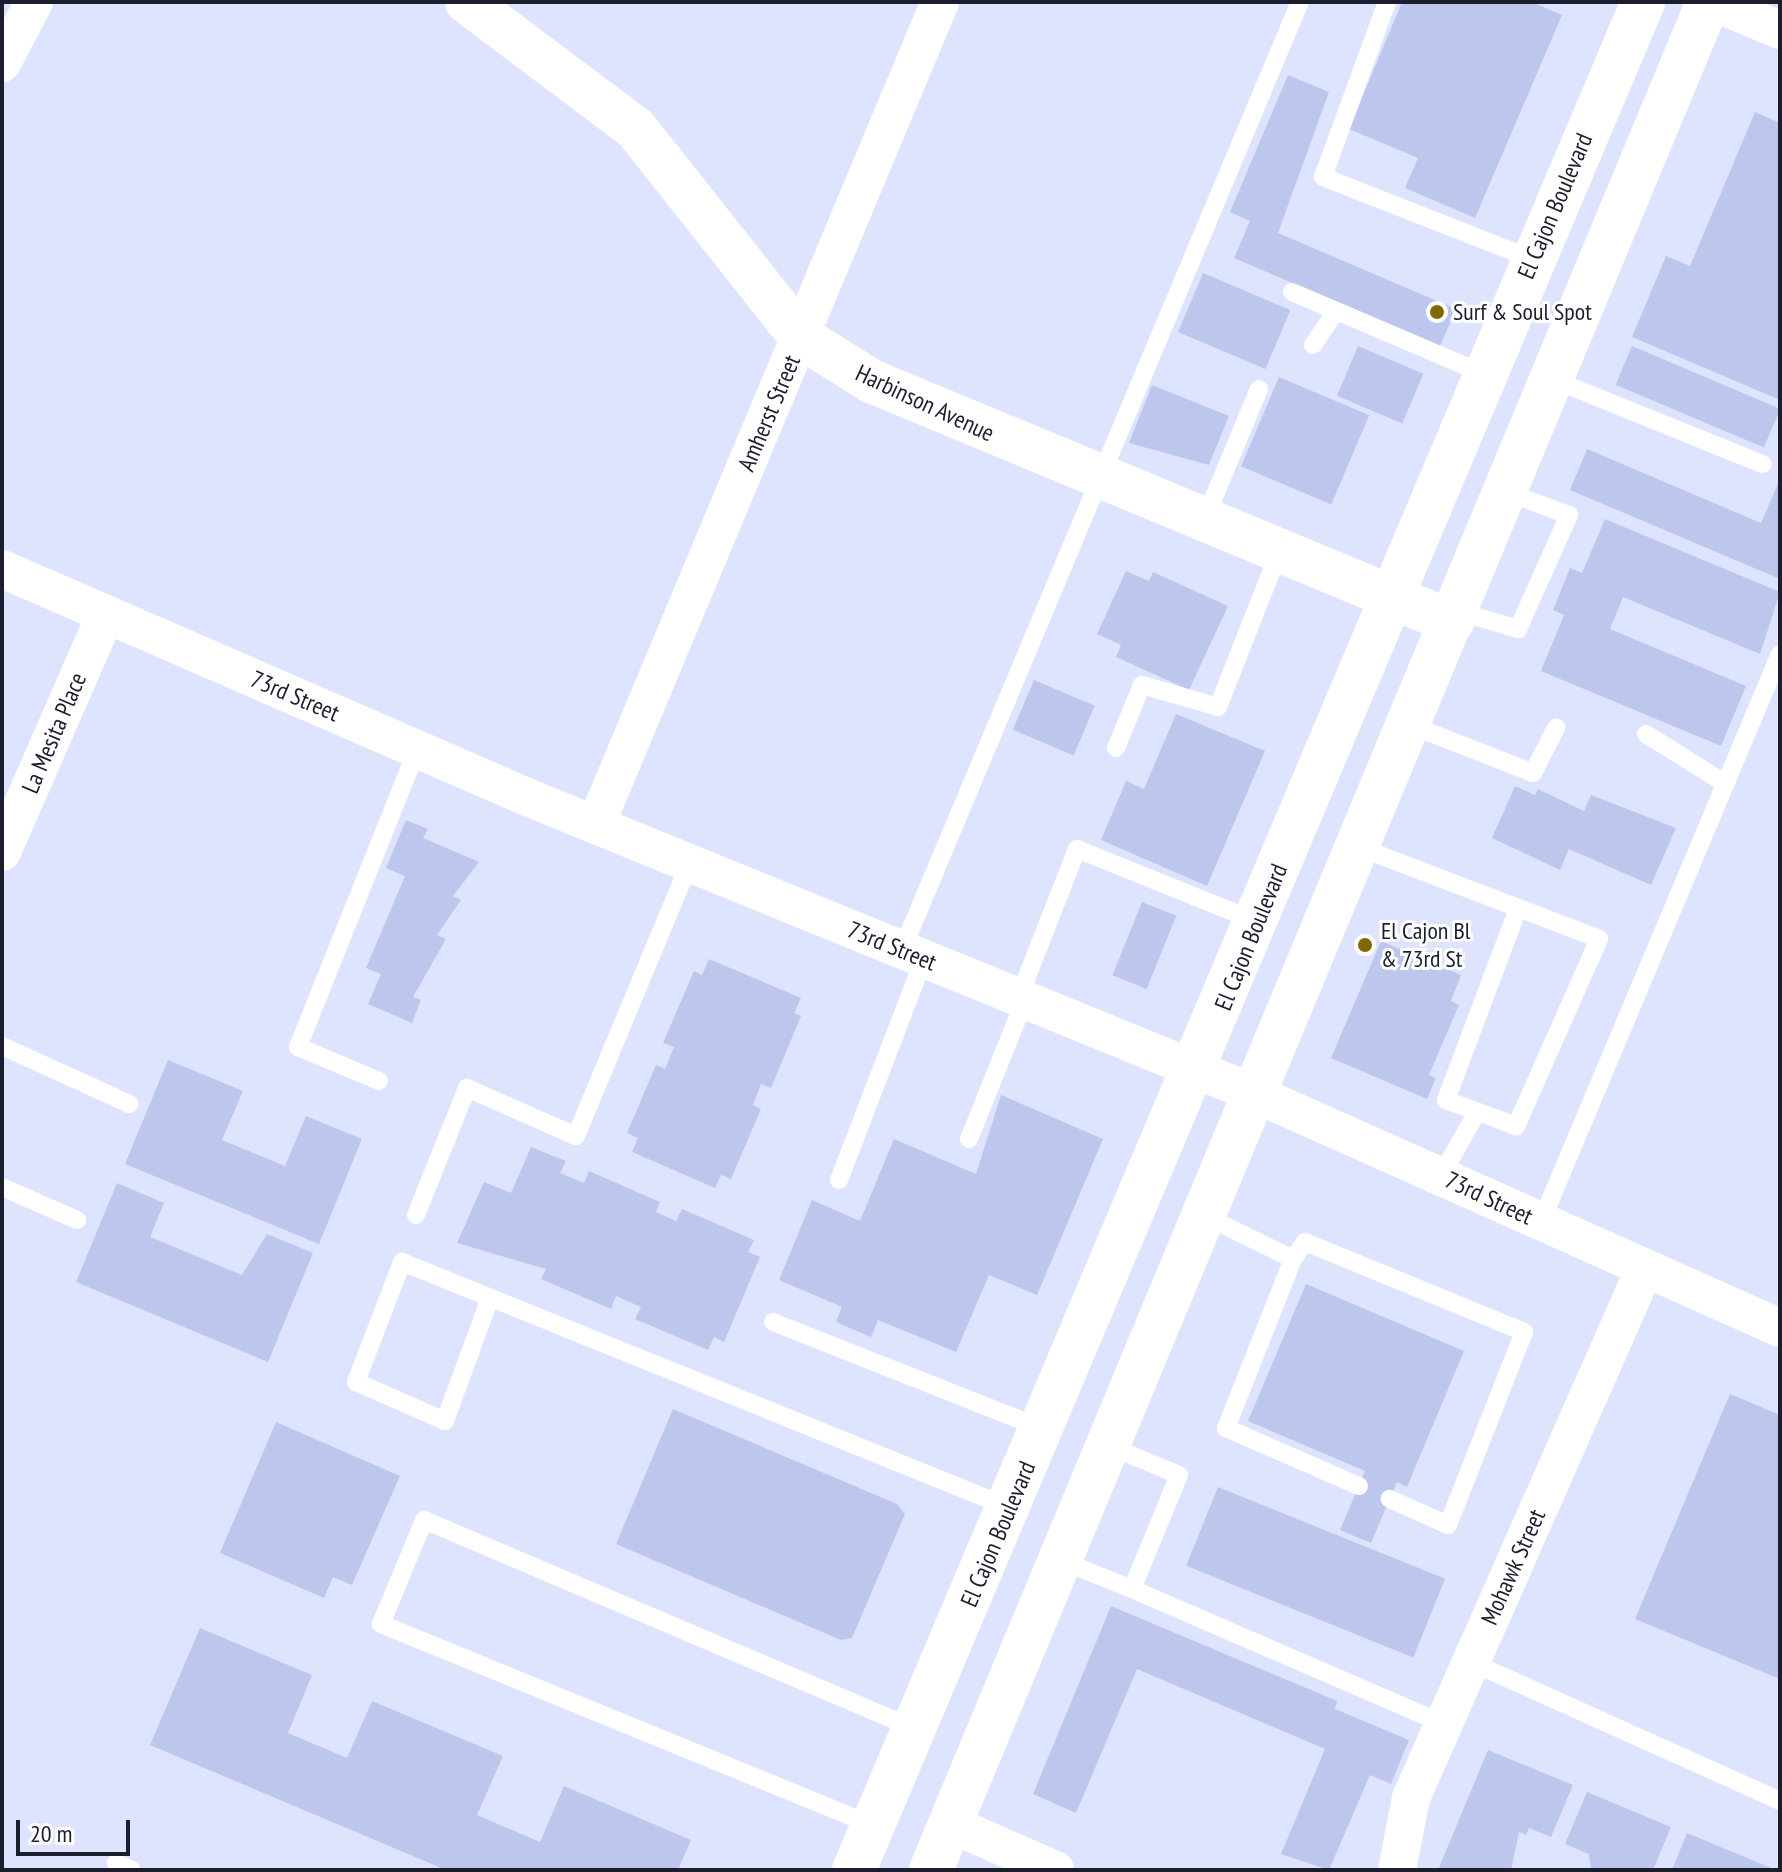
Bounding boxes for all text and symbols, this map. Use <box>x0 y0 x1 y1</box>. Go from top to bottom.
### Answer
street label: El Cajon Boulevard <box>1511 129 1599 283</box>
place label: Surf & Soul Spot <box>1453 298 1592 326</box>
marker: Surf & Soul Spot <box>1428 303 1446 321</box>
street label: Amherst Street <box>732 351 806 475</box>
street label: Harbinson Avenue <box>851 358 999 448</box>
street label: 73rd Street <box>246 665 344 727</box>
street label: La Mesita Place <box>16 668 92 798</box>
street label: El Cajon Boulevard <box>1209 860 1293 1014</box>
street label: 73rd Street <box>843 915 941 977</box>
place label: El Cajon Bl & 73rd St <box>1381 917 1470 973</box>
marker: El Cajon Bl & 73rd St <box>1356 936 1374 954</box>
street label: 73rd Street <box>1441 1165 1537 1231</box>
street label: El Cajon Boulevard <box>954 1457 1042 1611</box>
street label: Mohawk Street <box>1475 1504 1551 1630</box>
scale bar <box>20 1804 134 1854</box>
text: 20 m <box>30 1818 72 1849</box>

